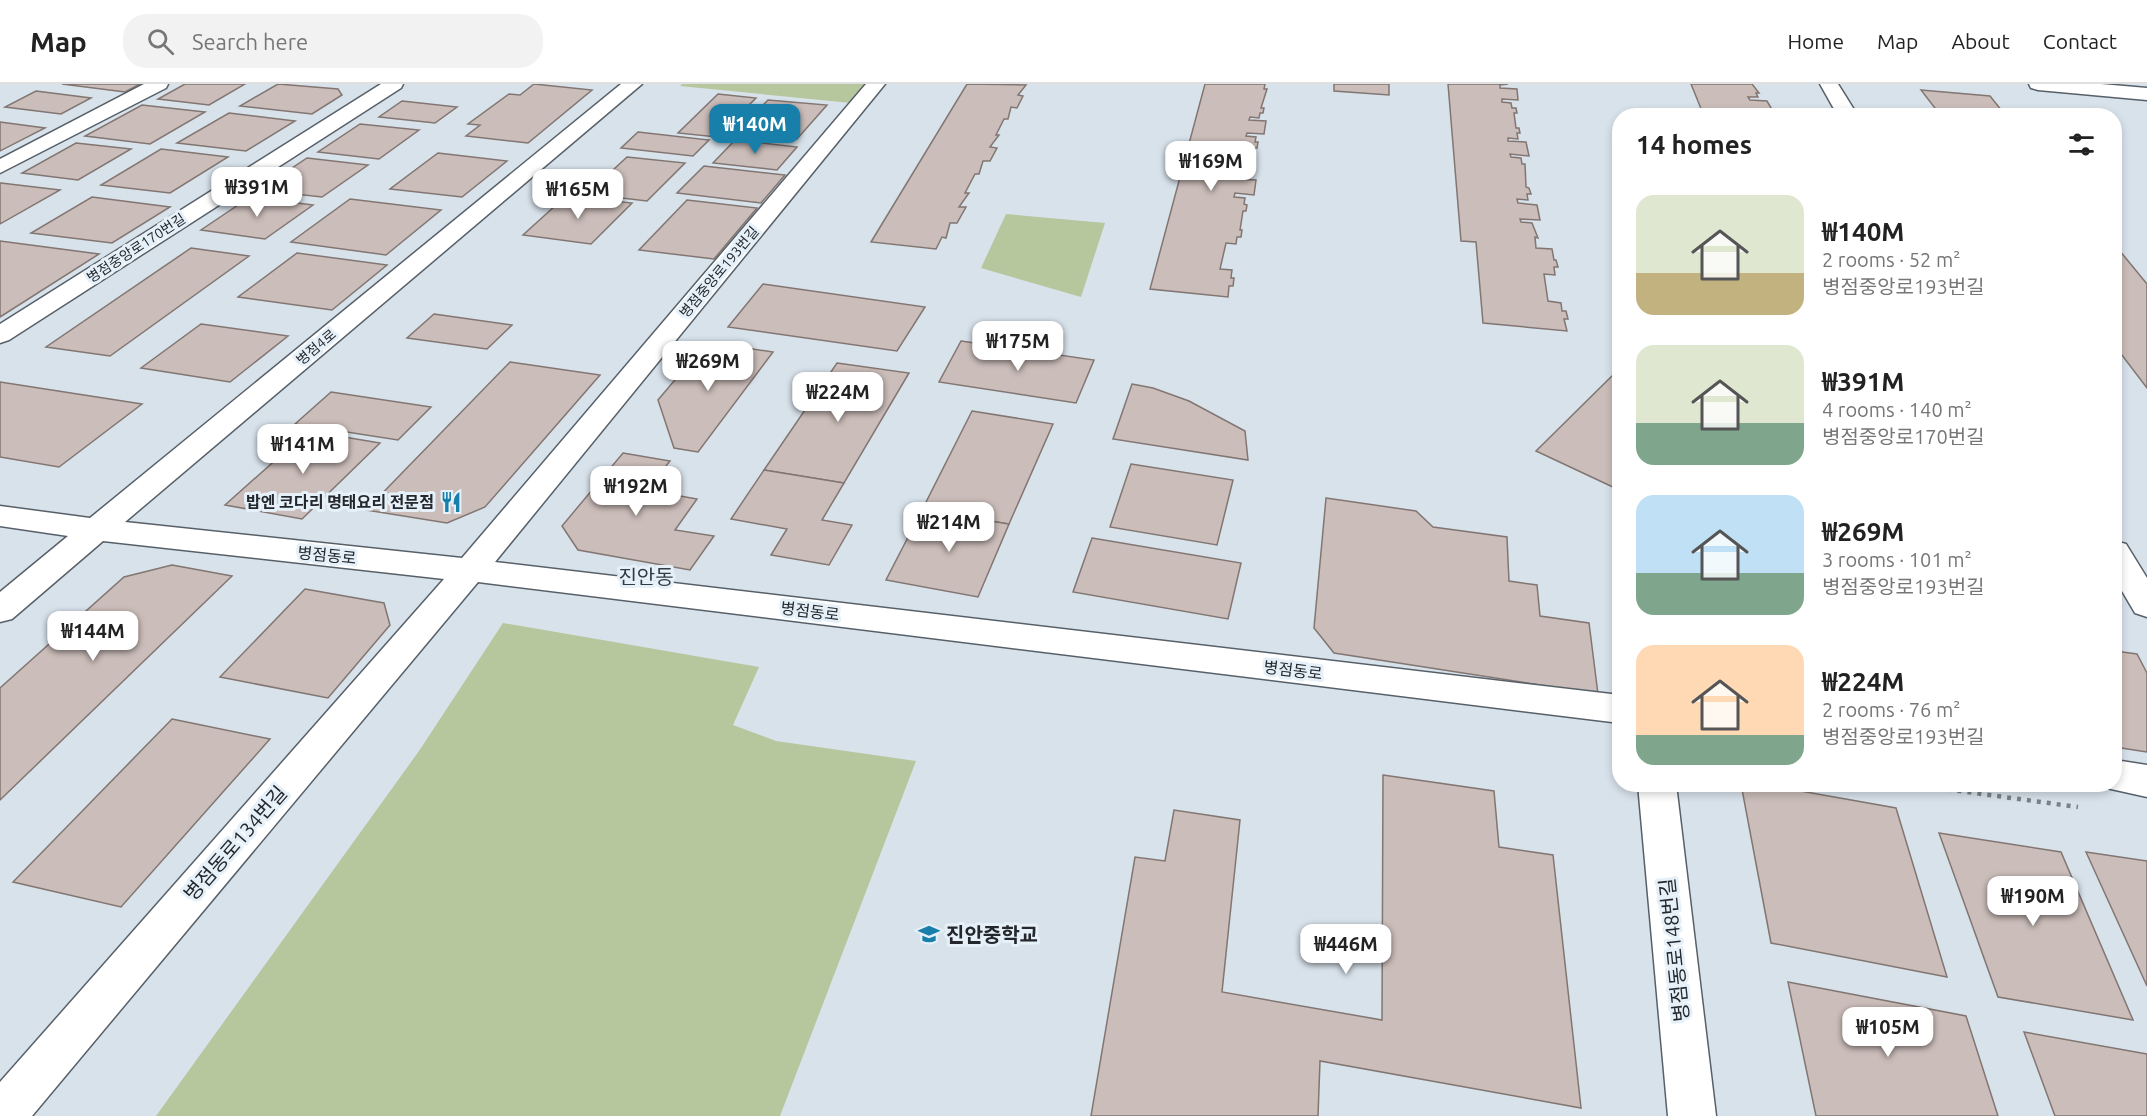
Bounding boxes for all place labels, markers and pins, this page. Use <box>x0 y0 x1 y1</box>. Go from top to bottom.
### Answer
pin: ₩140M <box>713 104 797 155</box>
pin: ₩169M <box>1169 141 1253 192</box>
pin: ₩391M <box>215 167 299 218</box>
pin: ₩165M <box>536 169 620 220</box>
pin: ₩175M <box>976 321 1060 372</box>
pin: ₩269M <box>666 341 750 392</box>
pin: ₩224M <box>796 372 880 423</box>
pin: ₩141M <box>261 424 345 475</box>
pin: ₩192M <box>594 466 678 517</box>
restaurant icon: 밥엔 코다리 명태요리 전문점 <box>439 490 463 514</box>
place label: 밥엔 코다리 명태요리 전문점 <box>246 493 434 511</box>
pin: ₩214M <box>907 502 991 553</box>
pin: ₩144M <box>51 611 135 662</box>
pin: ₩190M <box>1991 876 2075 927</box>
school or university icon: 진안중학교 <box>917 922 941 946</box>
place label: 진안중학교 <box>946 923 1038 946</box>
pin: ₩446M <box>1304 924 1388 975</box>
pin: ₩105M <box>1846 1007 1930 1058</box>

